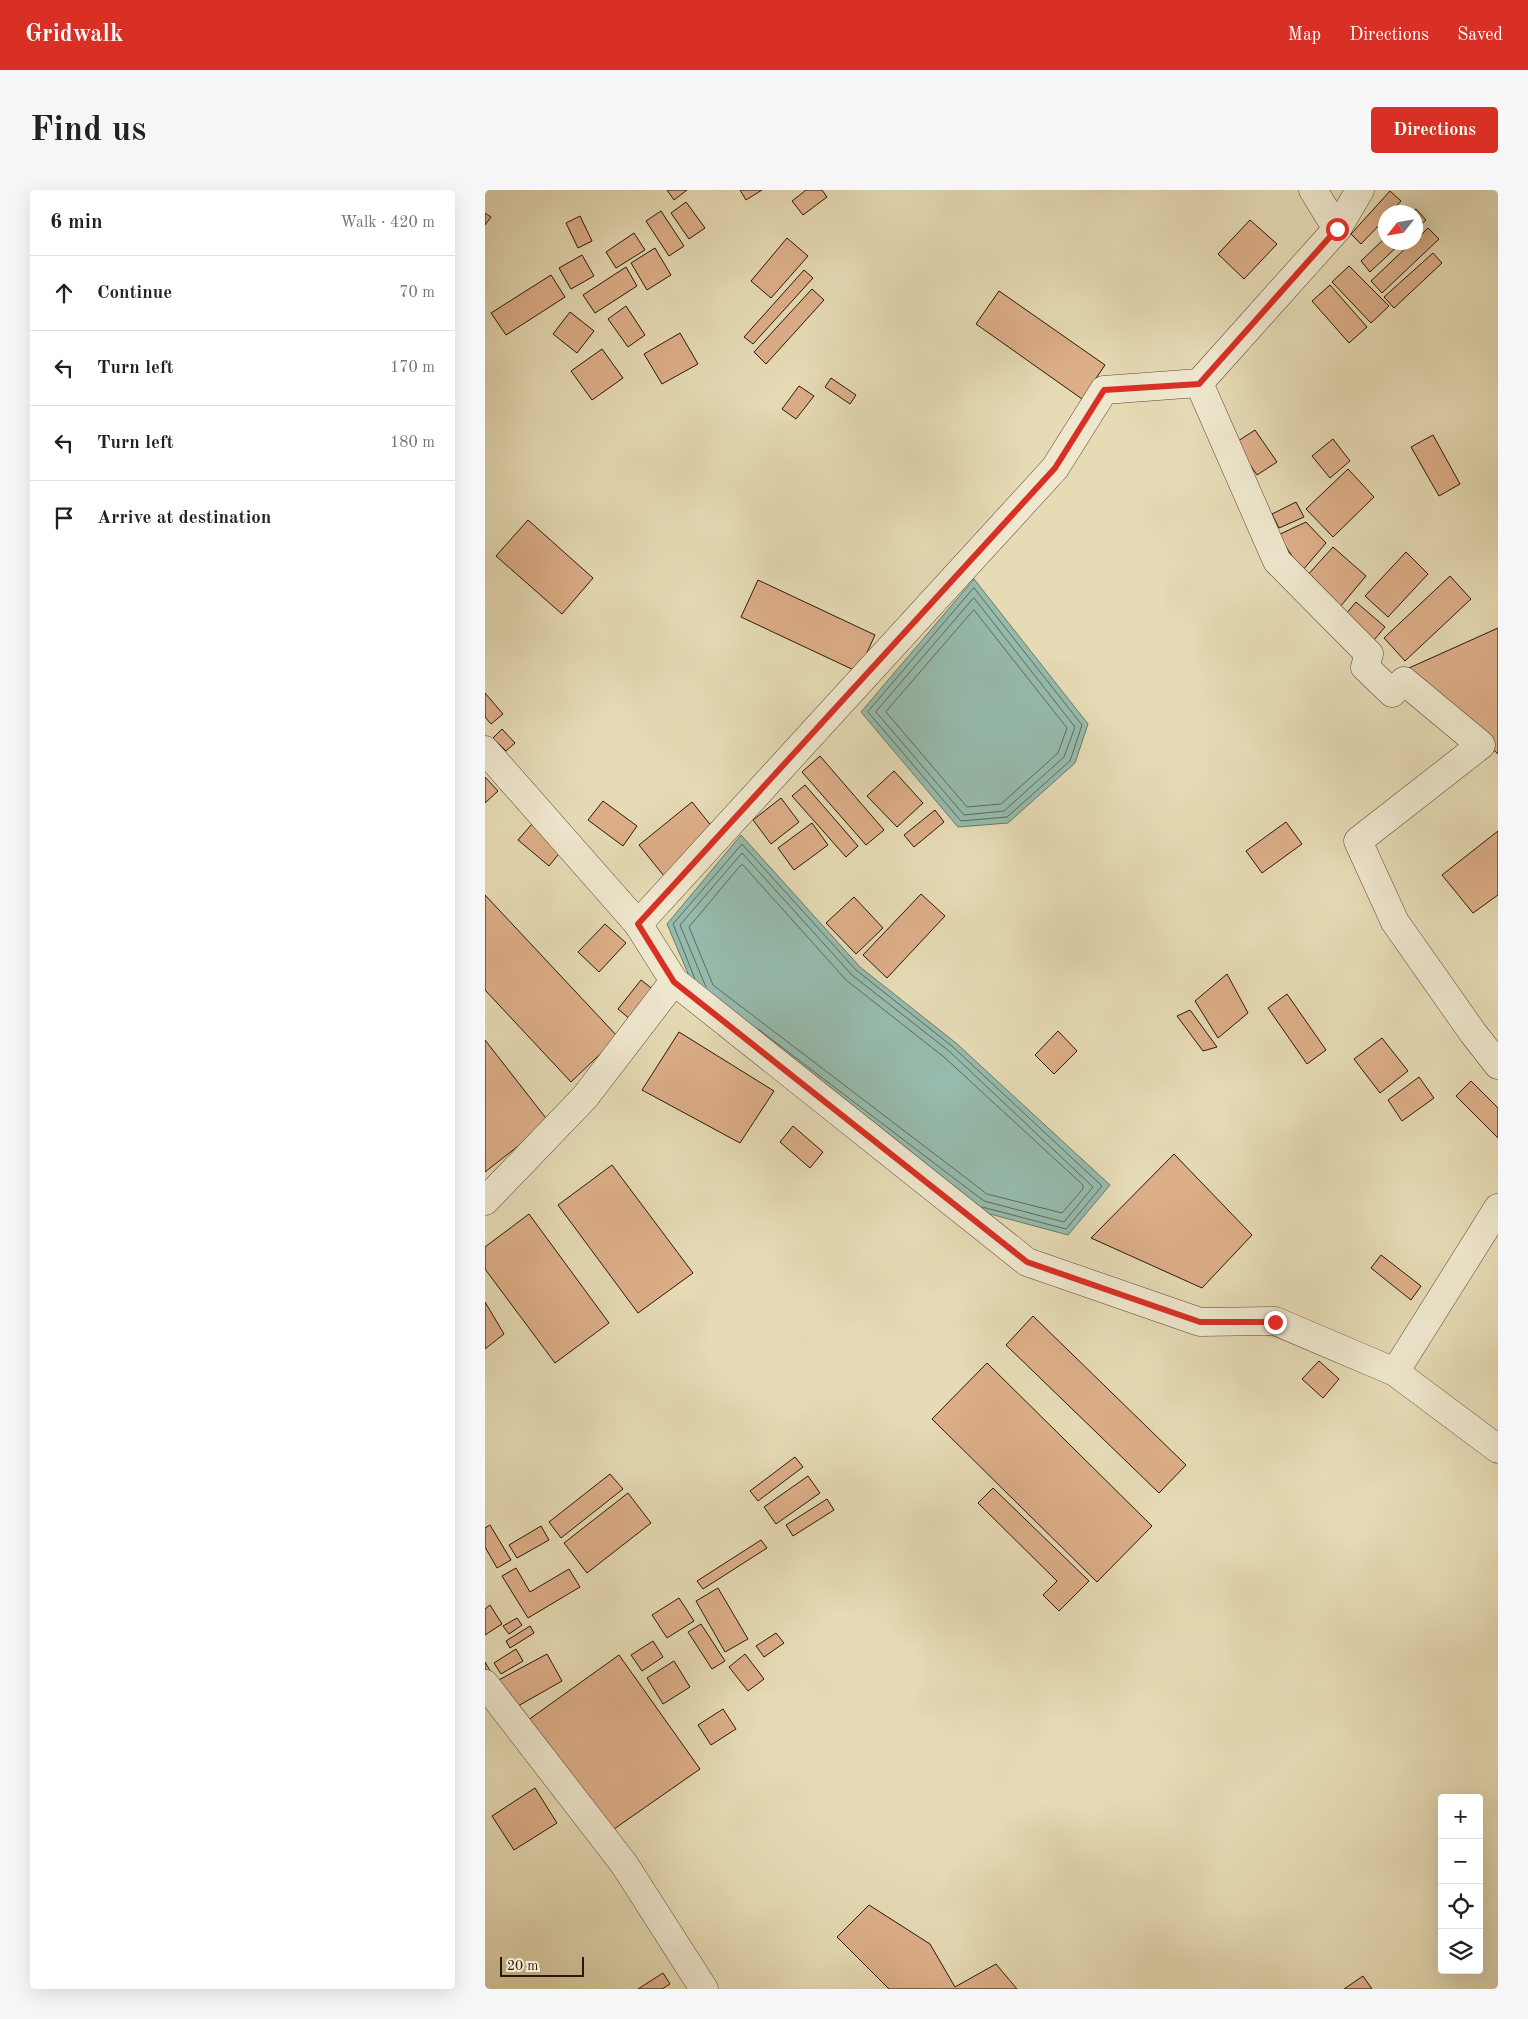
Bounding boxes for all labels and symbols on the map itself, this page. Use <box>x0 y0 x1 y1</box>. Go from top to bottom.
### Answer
north arrow <box>1378 205 1423 250</box>
route start <box>1326 218 1349 241</box>
route end <box>1264 1311 1287 1334</box>
scale bar <box>500 1954 584 1977</box>

